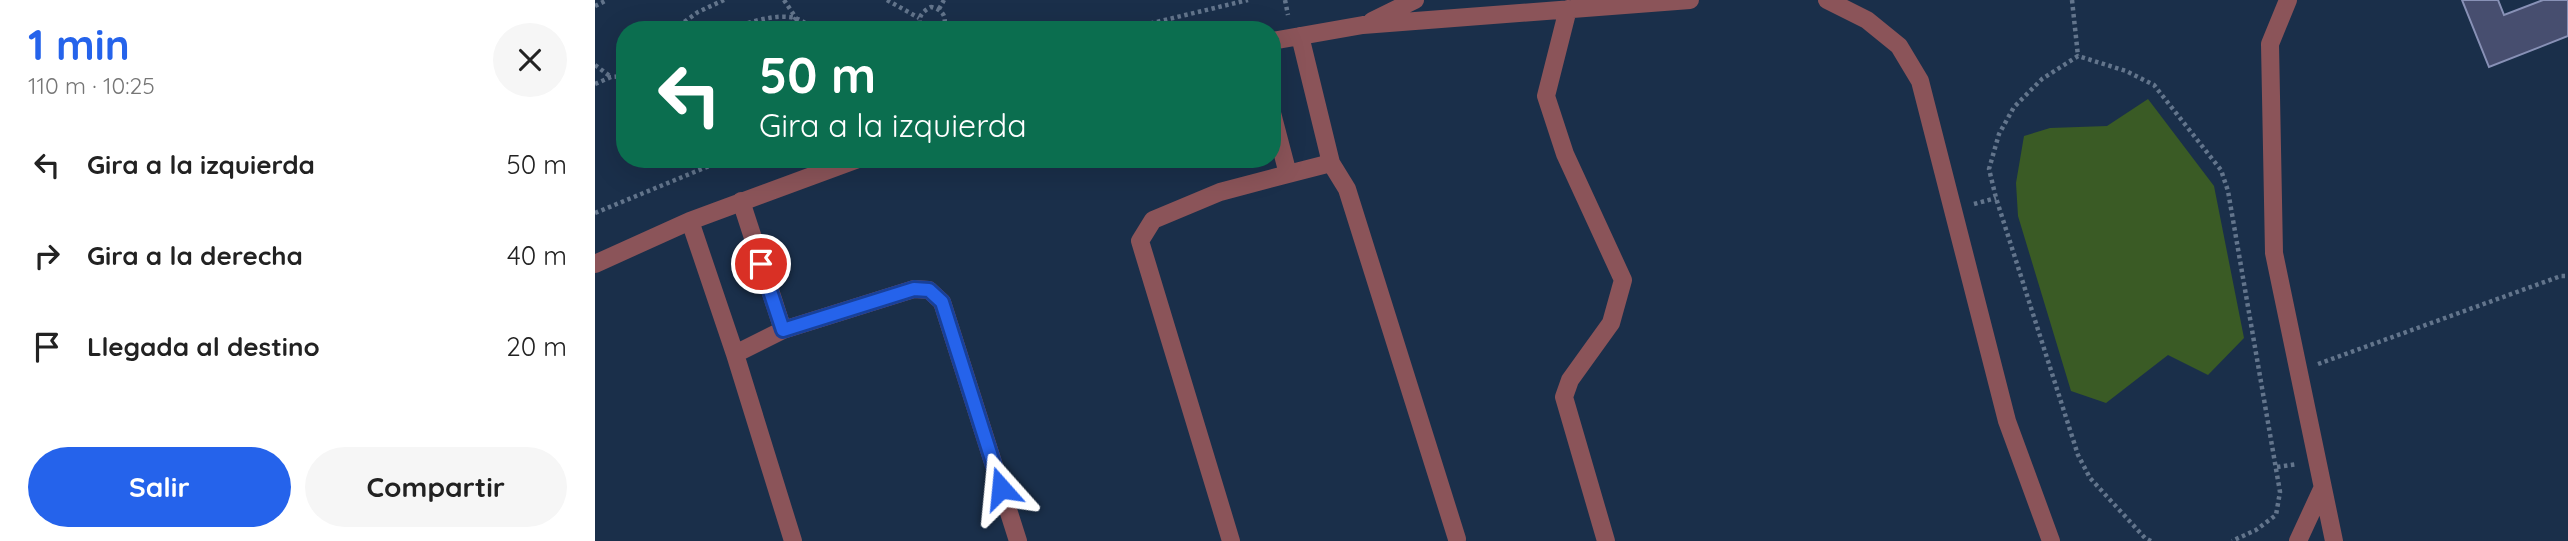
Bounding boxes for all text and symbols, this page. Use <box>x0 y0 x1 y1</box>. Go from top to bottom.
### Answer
text: 1 min <box>28 18 130 71</box>
button: close <box>493 23 567 97</box>
text: 50 m <box>759 44 876 105</box>
icon: left <box>644 49 735 140</box>
text: 110 m · 10:25 <box>28 71 155 100</box>
text: Gira a la izquierda <box>759 105 1027 145</box>
icon: left <box>28 146 66 184</box>
text: Gira a la izquierda <box>87 148 315 181</box>
text: 50 m <box>507 148 567 181</box>
pin <box>731 234 791 294</box>
icon: right <box>28 237 66 275</box>
text: Gira a la derecha <box>87 239 303 272</box>
text: 40 m <box>507 239 567 272</box>
icon: arrive <box>742 245 780 283</box>
icon: arrive <box>28 328 66 366</box>
text: Llegada al destino <box>87 330 320 363</box>
text: 20 m <box>506 330 567 363</box>
button: Salir <box>28 447 291 527</box>
button: Compartir <box>305 447 567 527</box>
position arrow <box>964 451 1038 525</box>

